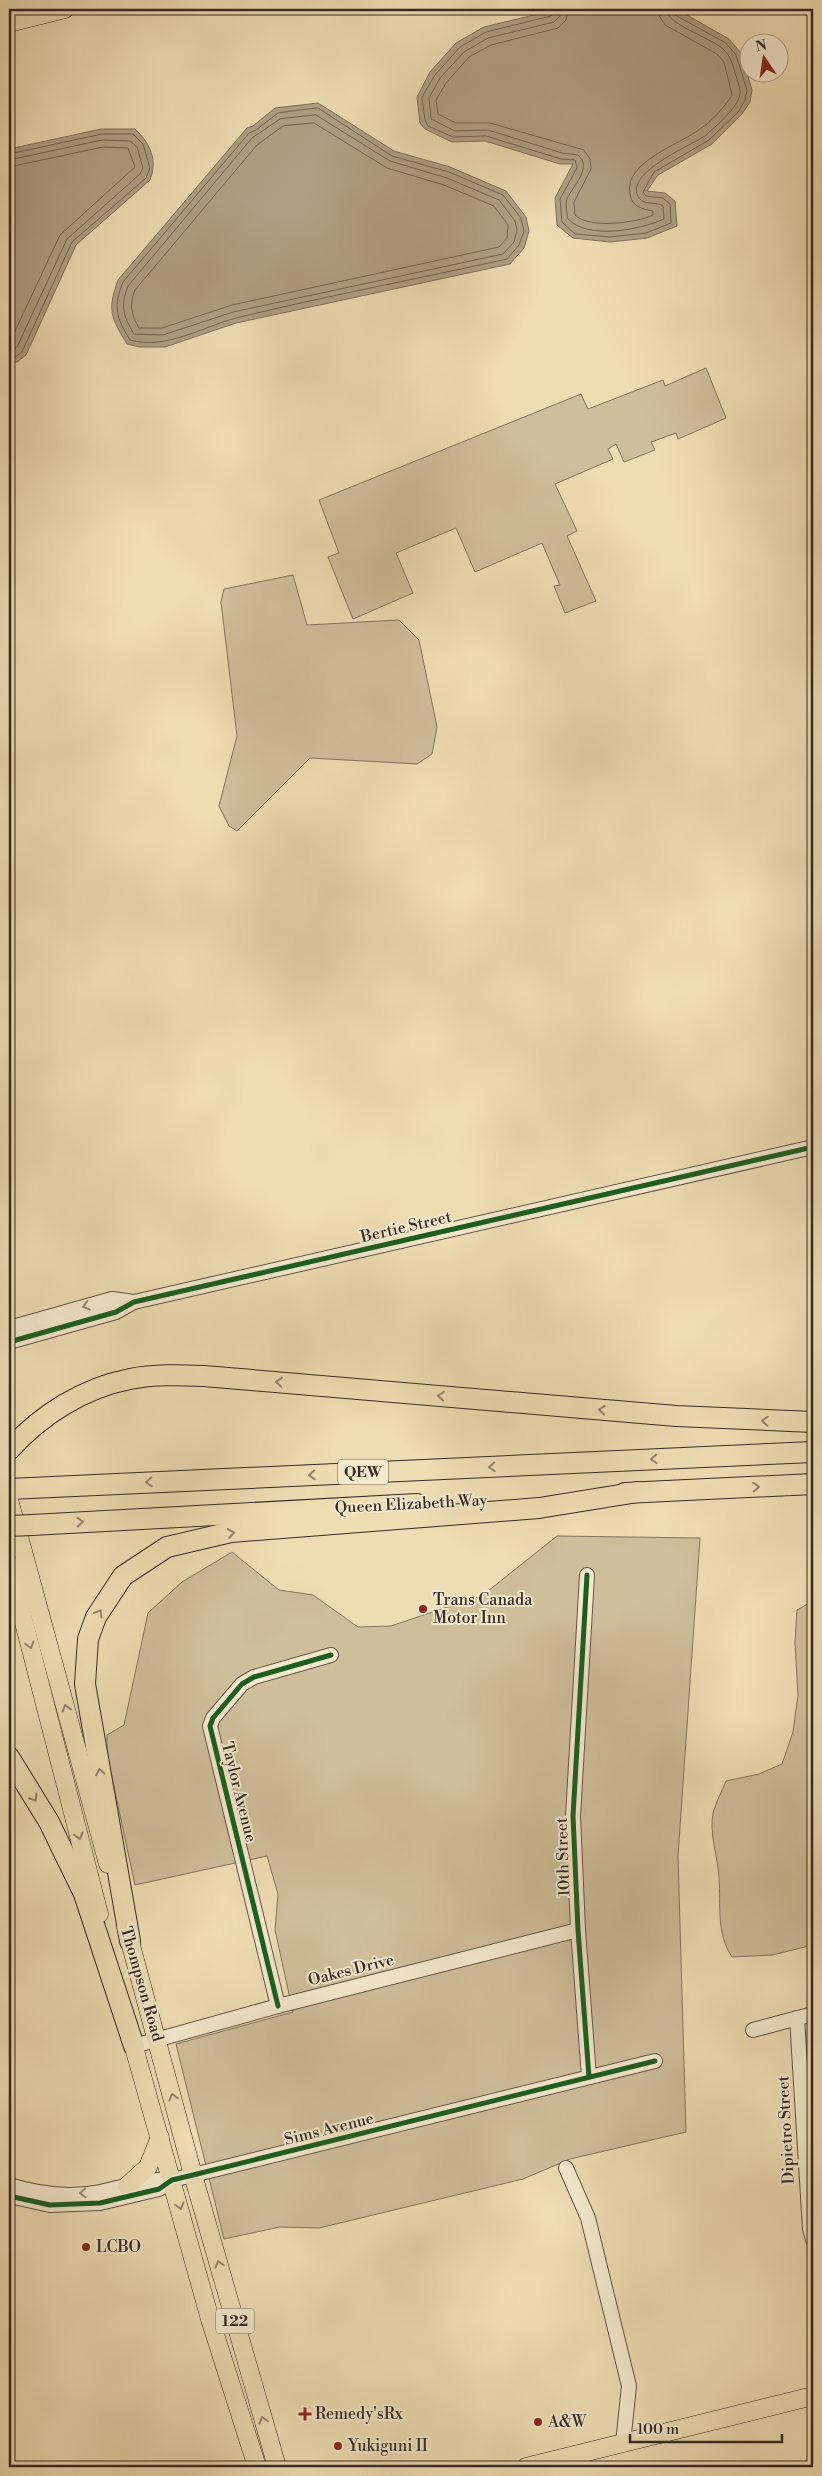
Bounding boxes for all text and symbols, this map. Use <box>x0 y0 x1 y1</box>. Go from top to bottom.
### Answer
north arrow <box>740 32 790 82</box>
text: N <box>754 36 769 56</box>
street label: Bertie Street <box>358 1207 454 1247</box>
one-way arrow <box>83 1301 91 1311</box>
one-way arrow <box>274 1377 282 1388</box>
one-way arrow <box>436 1391 444 1402</box>
one-way arrow <box>598 1404 606 1415</box>
one-way arrow <box>760 1415 768 1426</box>
one-way arrow <box>650 1454 658 1465</box>
road number: QEW <box>338 1460 388 1484</box>
one-way arrow <box>487 1461 495 1472</box>
one-way arrow <box>308 1469 316 1480</box>
one-way arrow <box>145 1476 153 1487</box>
one-way arrow <box>753 1481 761 1492</box>
street label: Queen Elizabeth Way <box>334 1490 488 1518</box>
one-way arrow <box>77 1517 85 1528</box>
one-way arrow <box>227 1528 235 1538</box>
place label: Trans Canada Motor Inn <box>433 1590 533 1628</box>
marker: Trans Canada Motor Inn <box>417 1603 429 1615</box>
one-way arrow <box>93 1610 103 1619</box>
one-way arrow <box>24 1641 35 1650</box>
one-way arrow <box>61 1704 71 1712</box>
street label: Taylor Avenue <box>217 1740 261 1844</box>
one-way arrow <box>96 1767 106 1776</box>
one-way arrow <box>28 1793 38 1802</box>
street label: 10th Street <box>552 1817 574 1897</box>
one-way arrow <box>74 1832 84 1840</box>
street label: Thompson Road <box>116 1924 168 2044</box>
street label: Oakes Drive <box>306 1950 396 1990</box>
street label: Dipietro Street <box>773 2075 799 2185</box>
one-way arrow <box>168 2094 178 2102</box>
street label: Sims Avenue <box>282 2108 376 2150</box>
one-way arrow <box>79 2188 87 2199</box>
one-way arrow <box>174 2201 184 2209</box>
place label: LCBO <box>96 2237 141 2257</box>
marker: LCBO <box>80 2241 92 2253</box>
one-way arrow <box>214 2261 224 2269</box>
road number: 122 <box>216 2308 254 2334</box>
place label: Remedy'sRx <box>315 2404 404 2424</box>
marker: Remedy'sRx <box>299 2408 311 2420</box>
scale bar <box>630 2411 782 2443</box>
place label: A&W <box>547 2412 587 2432</box>
marker: A&W <box>532 2416 544 2428</box>
one-way arrow <box>259 2417 269 2425</box>
text: 100 m <box>637 2420 679 2439</box>
place label: Yukiguni II <box>347 2436 428 2456</box>
marker: Yukiguni II <box>332 2440 344 2452</box>

